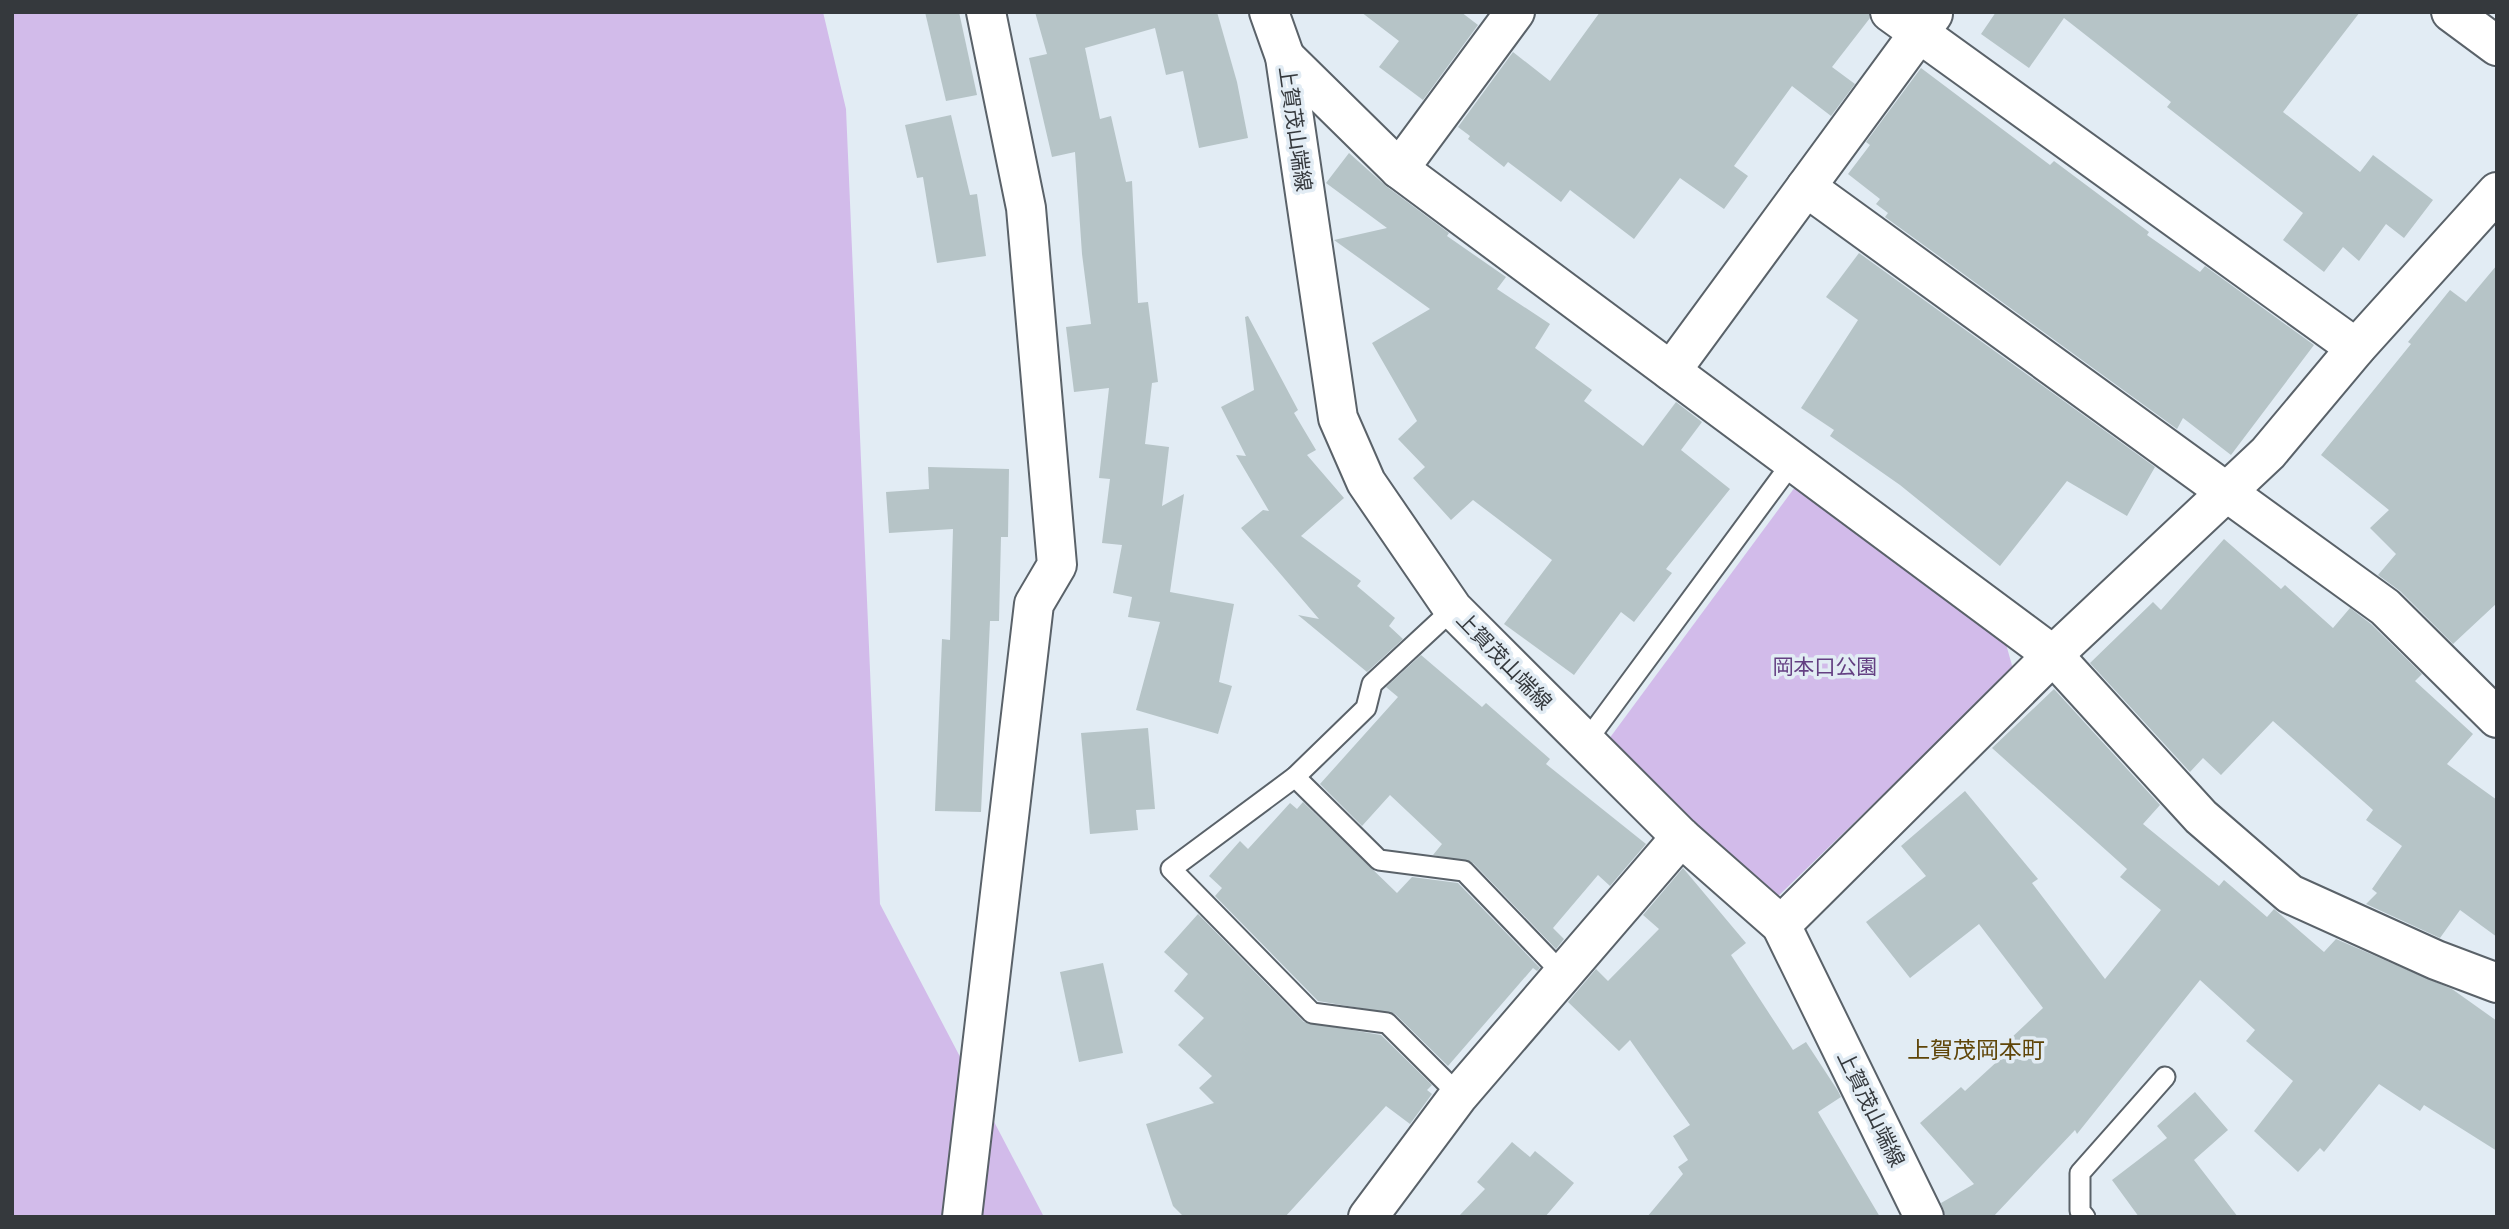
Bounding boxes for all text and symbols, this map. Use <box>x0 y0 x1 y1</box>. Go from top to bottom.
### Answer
street label: 上賀茂山端線 <box>1273 65 1318 193</box>
street label: 上賀茂山端線 <box>1451 606 1558 715</box>
park label: 岡本口公園 <box>1773 653 1878 680</box>
district label: 上賀茂岡本町 <box>1907 1035 2045 1065</box>
street label: 上賀茂山端線 <box>1832 1046 1911 1171</box>

